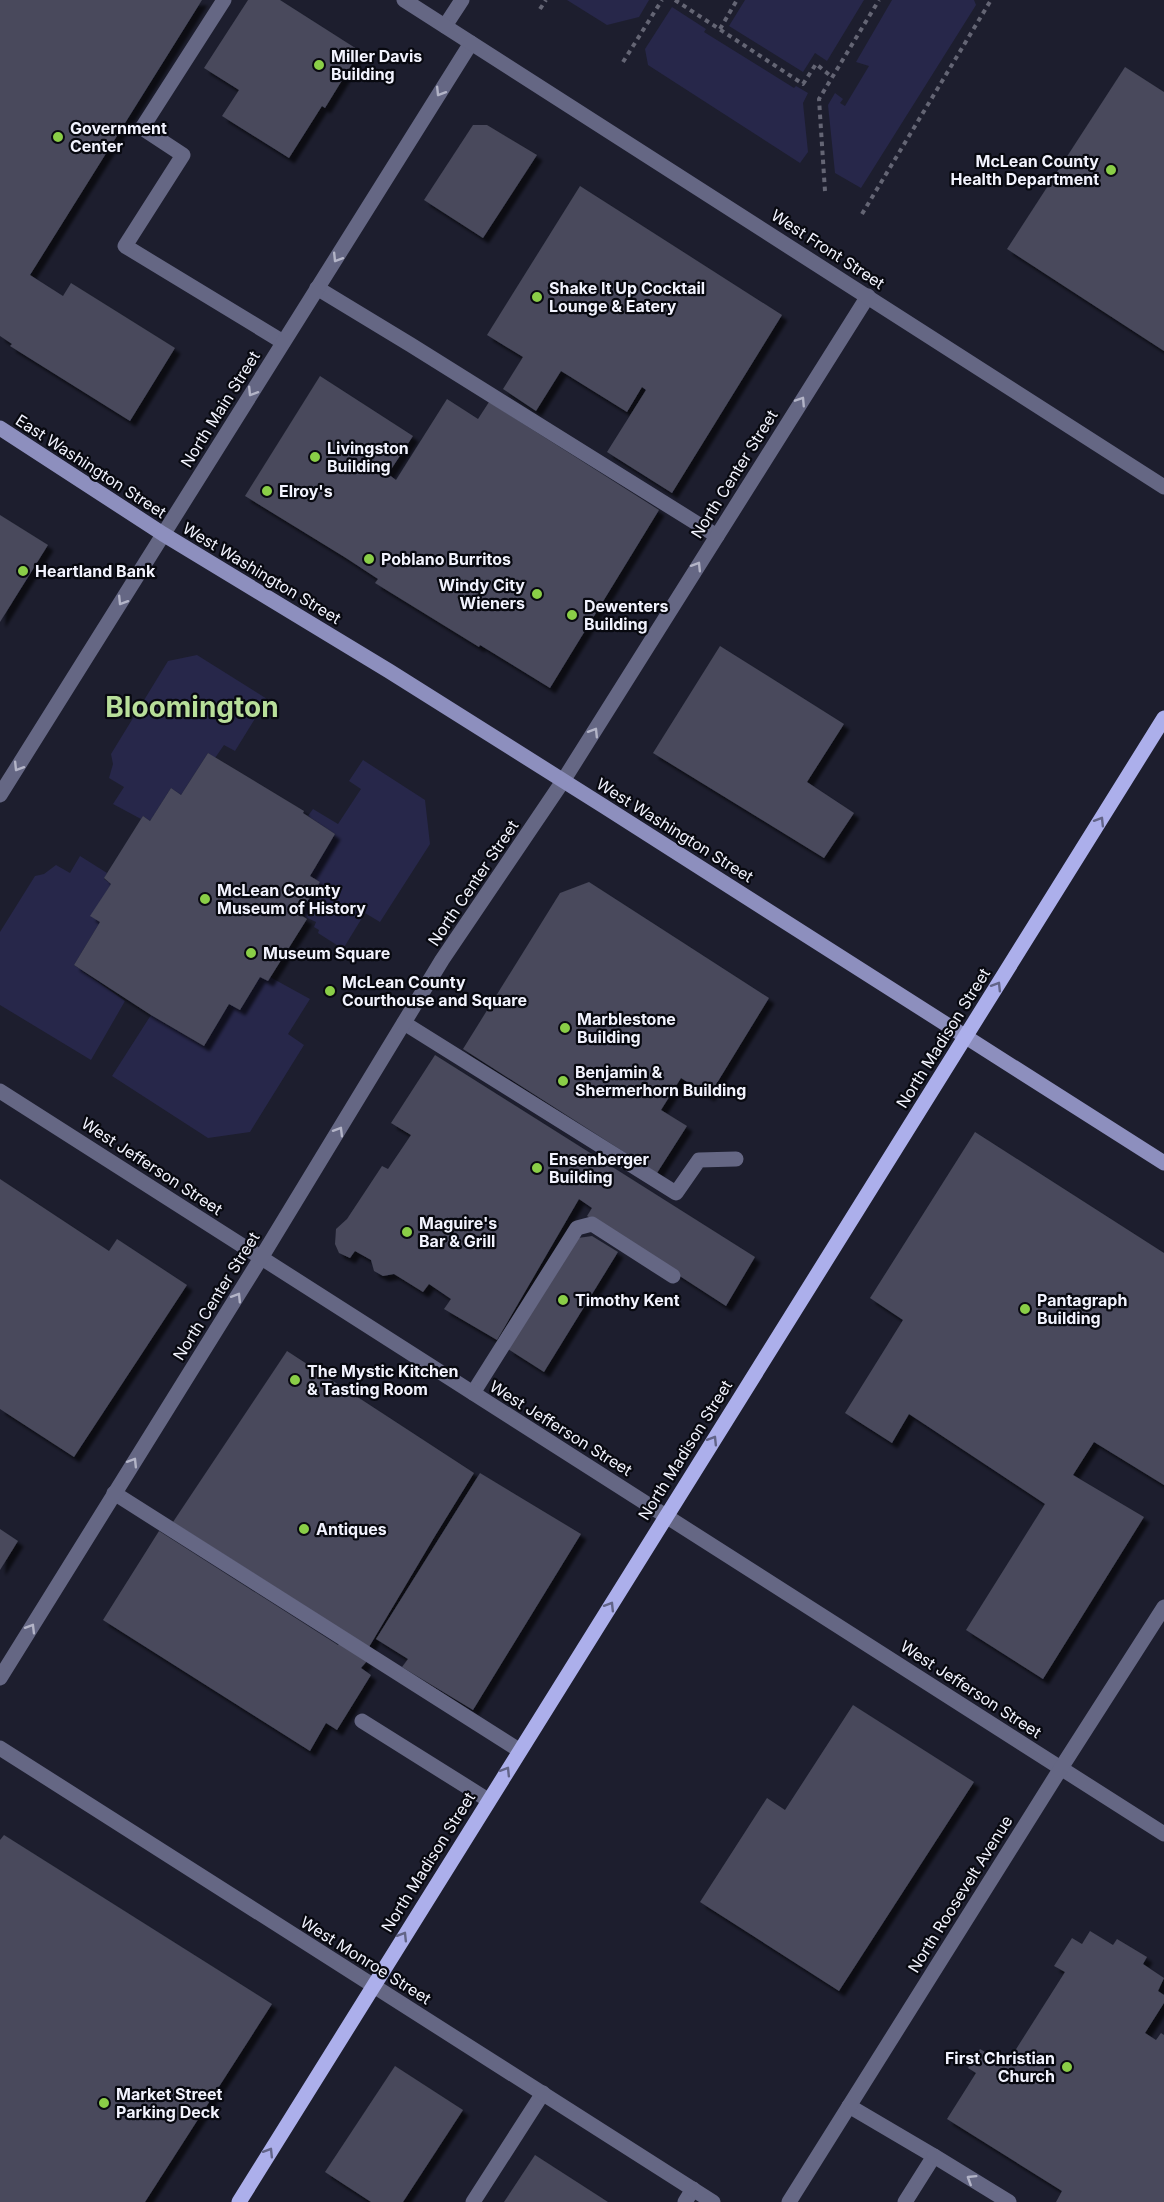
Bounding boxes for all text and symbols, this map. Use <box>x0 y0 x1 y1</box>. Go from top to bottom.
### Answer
place label: Miller Davis Building <box>331 46 422 84</box>
marker: Miller Davis Building <box>312 58 326 72</box>
one-way arrow <box>436 85 447 96</box>
place label: Government Center <box>70 118 167 156</box>
marker: Government Center <box>51 130 65 144</box>
place label: McLean County Health Department <box>951 151 1099 189</box>
marker: McLean County Health Department <box>1104 163 1118 177</box>
street label: West Front Street <box>768 205 888 293</box>
one-way arrow <box>332 252 344 262</box>
place label: Shake It Up Cocktail Lounge & Eatery <box>549 278 705 316</box>
marker: Shake It Up Cocktail Lounge & Eatery <box>530 290 544 304</box>
street label: North Main Street <box>176 347 264 471</box>
one-way arrow <box>248 386 260 396</box>
one-way arrow <box>794 397 806 407</box>
street label: North Center Street <box>686 406 782 542</box>
street label: East Washington Street <box>12 410 170 522</box>
place label: Livingston Building <box>327 438 409 476</box>
marker: Livingston Building <box>308 450 322 464</box>
place label: Elroy's <box>279 481 333 501</box>
marker: Elroy's <box>260 484 274 498</box>
street label: West Washington Street <box>179 518 345 628</box>
place label: Poblano Burritos <box>381 549 511 569</box>
marker: Poblano Burritos <box>362 552 376 566</box>
place label: Heartland Bank <box>35 561 156 581</box>
one-way arrow <box>690 562 702 572</box>
marker: Heartland Bank <box>16 564 30 578</box>
place label: Windy City Wieners <box>438 575 525 613</box>
marker: Windy City Wieners <box>530 587 544 601</box>
one-way arrow <box>117 595 129 605</box>
place label: Dewenters Building <box>584 596 668 634</box>
marker: Dewenters Building <box>565 608 579 622</box>
district label: Bloomington <box>105 690 279 724</box>
one-way arrow <box>587 727 598 738</box>
one-way arrow <box>14 760 25 771</box>
street label: West Washington Street <box>593 774 757 886</box>
street label: North Center Street <box>423 816 523 950</box>
one-way arrow <box>1092 817 1104 827</box>
place label: McLean County Museum of History <box>217 880 366 918</box>
marker: McLean County Museum of History <box>198 892 212 906</box>
place label: Museum Square <box>263 943 390 963</box>
marker: Museum Square <box>244 946 258 960</box>
street label: North Madison Street <box>892 964 994 1112</box>
place label: McLean County Courthouse and Square <box>342 972 527 1010</box>
one-way arrow <box>989 982 1000 993</box>
marker: McLean County Courthouse and Square <box>323 984 337 998</box>
place label: Marblestone Building <box>577 1009 676 1047</box>
marker: Marblestone Building <box>558 1021 572 1035</box>
place label: Benjamin & Shermerhorn Building <box>575 1062 746 1100</box>
marker: Benjamin & Shermerhorn Building <box>556 1074 570 1088</box>
street label: West Jefferson Street <box>78 1113 226 1219</box>
one-way arrow <box>331 1127 343 1137</box>
place label: Ensenberger Building <box>549 1149 650 1187</box>
marker: Ensenberger Building <box>530 1161 544 1175</box>
place label: Maguire's Bar & Grill <box>419 1213 497 1251</box>
marker: Maguire's Bar & Grill <box>400 1225 414 1239</box>
street label: North Center Street <box>168 1228 264 1364</box>
place label: Timothy Kent <box>575 1290 680 1310</box>
place label: Pantagraph Building <box>1037 1290 1127 1328</box>
one-way arrow <box>229 1293 241 1303</box>
marker: Timothy Kent <box>556 1293 570 1307</box>
marker: Pantagraph Building <box>1018 1302 1032 1316</box>
place label: The Mystic Kitchen & Tasting Room <box>307 1361 459 1399</box>
marker: The Mystic Kitchen & Tasting Room <box>288 1373 302 1387</box>
street label: West Jefferson Street <box>486 1376 636 1480</box>
street label: North Madison Street <box>634 1376 736 1524</box>
one-way arrow <box>705 1436 717 1446</box>
one-way arrow <box>126 1458 137 1469</box>
place label: Antiques <box>316 1519 387 1539</box>
marker: Antiques <box>297 1522 311 1536</box>
one-way arrow <box>602 1602 614 1612</box>
one-way arrow <box>23 1624 35 1634</box>
street label: West Jefferson Street <box>897 1636 1045 1742</box>
one-way arrow <box>499 1767 511 1777</box>
street label: North Madison Street <box>377 1788 479 1936</box>
street label: North Roosevelt Avenue <box>903 1812 1017 1976</box>
street label: West Monroe Street <box>297 1912 435 2008</box>
one-way arrow <box>395 1932 407 1942</box>
place label: First Christian Church <box>945 2048 1055 2086</box>
marker: First Christian Church <box>1060 2060 1074 2074</box>
place label: Market Street Parking Deck <box>116 2084 223 2122</box>
marker: Market Street Parking Deck <box>97 2096 111 2110</box>
one-way arrow <box>262 2148 274 2158</box>
one-way arrow <box>967 2174 977 2186</box>

